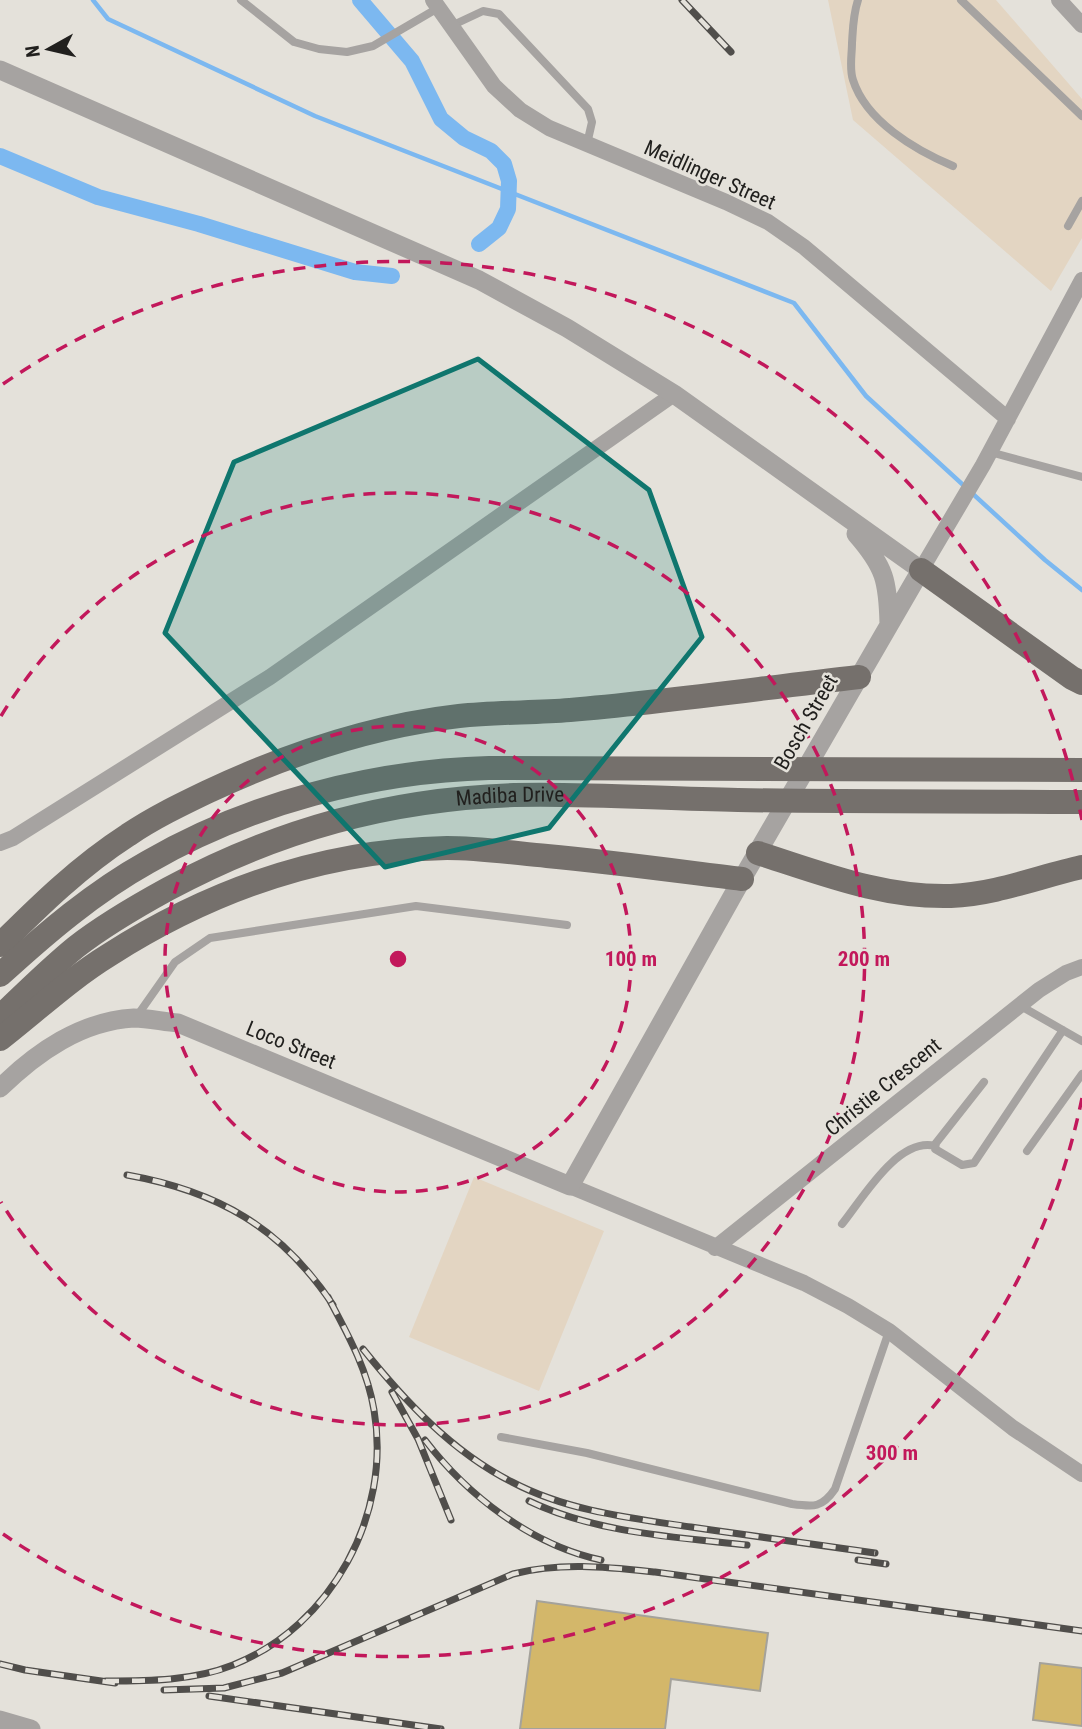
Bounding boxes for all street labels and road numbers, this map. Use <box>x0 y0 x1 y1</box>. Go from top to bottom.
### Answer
street label: Meidlinger Street <box>641 135 779 215</box>
street label: Bosch Street <box>769 670 843 774</box>
street label: Madiba Drive <box>455 783 564 811</box>
street label: Loco Street <box>243 1016 339 1074</box>
street label: Christie Crescent <box>820 1033 946 1141</box>

